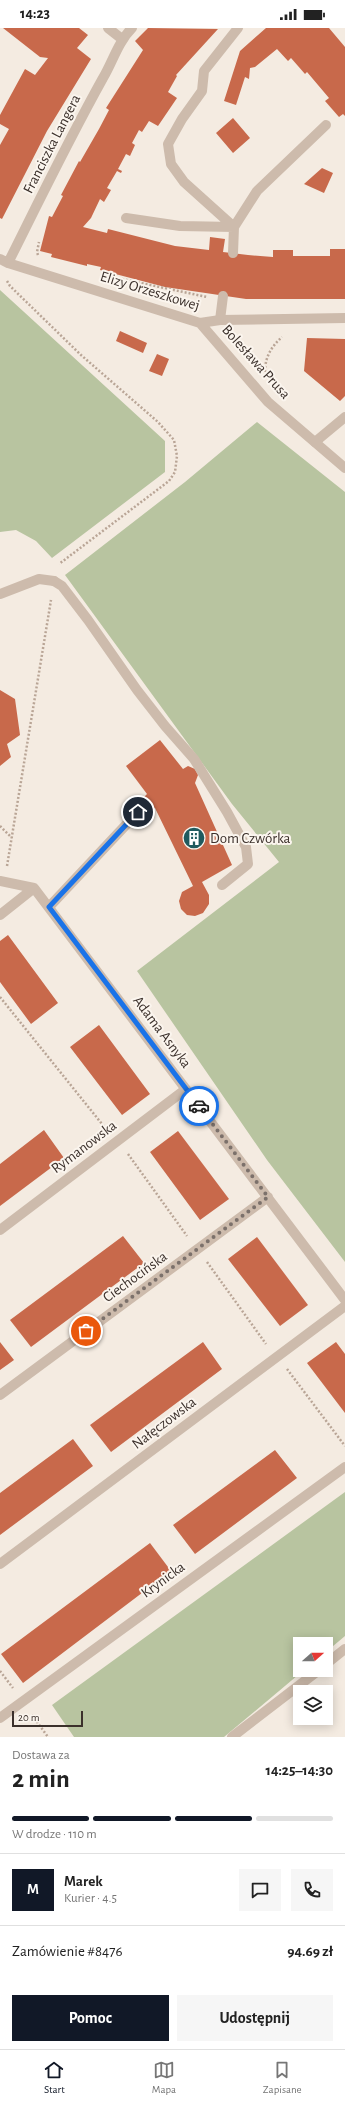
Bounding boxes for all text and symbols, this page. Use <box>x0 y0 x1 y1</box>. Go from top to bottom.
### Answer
text: 14:23 <box>20 6 50 21</box>
street label: Franciszka Langera <box>21 92 83 196</box>
street label: Elizy Orzeszkowej <box>98 269 202 313</box>
street label: Bolesława Prusa <box>219 322 293 402</box>
pin <box>121 795 155 829</box>
icon: home <box>127 801 149 823</box>
building icon: Dom Czwórka <box>181 825 207 851</box>
place label: Dom Czwórka <box>210 831 291 846</box>
street label: Adama Asnyka <box>130 993 194 1071</box>
courier <box>179 1086 219 1126</box>
icon: car <box>188 1095 210 1117</box>
street label: Rymanowska <box>49 1118 119 1176</box>
street label: Ciechocińska <box>100 1249 170 1305</box>
pin <box>69 1314 103 1348</box>
icon: bag <box>75 1320 97 1342</box>
street label: Nałęczowska <box>129 1394 199 1452</box>
street label: Krynicka <box>138 1559 188 1601</box>
north arrow <box>293 1637 333 1677</box>
map controls <box>293 1637 333 1725</box>
button: layers <box>293 1685 333 1725</box>
scale bar <box>12 1709 83 1728</box>
text: 20 m <box>18 1712 39 1723</box>
text: Dostawa za <box>12 1749 70 1762</box>
text: 14:25–14:30 <box>265 1763 333 1778</box>
text: 2 min <box>12 1766 70 1792</box>
text: W drodze · 110 m <box>12 1828 97 1841</box>
button: chat <box>239 1869 281 1911</box>
button: phone <box>291 1869 333 1911</box>
text: Marek <box>64 1874 103 1889</box>
text: M <box>27 1882 39 1897</box>
text: Kurier · 4.5 <box>64 1892 117 1905</box>
text: Zamówienie #8476 <box>12 1944 123 1959</box>
text: 94.69 zł <box>287 1944 333 1959</box>
button: Pomoc <box>12 1995 169 2041</box>
button: Udostępnij <box>177 1995 333 2041</box>
tab: Start <box>43 2059 65 2096</box>
tab: Mapa <box>152 2059 176 2096</box>
tab: Zapisane <box>263 2059 302 2096</box>

